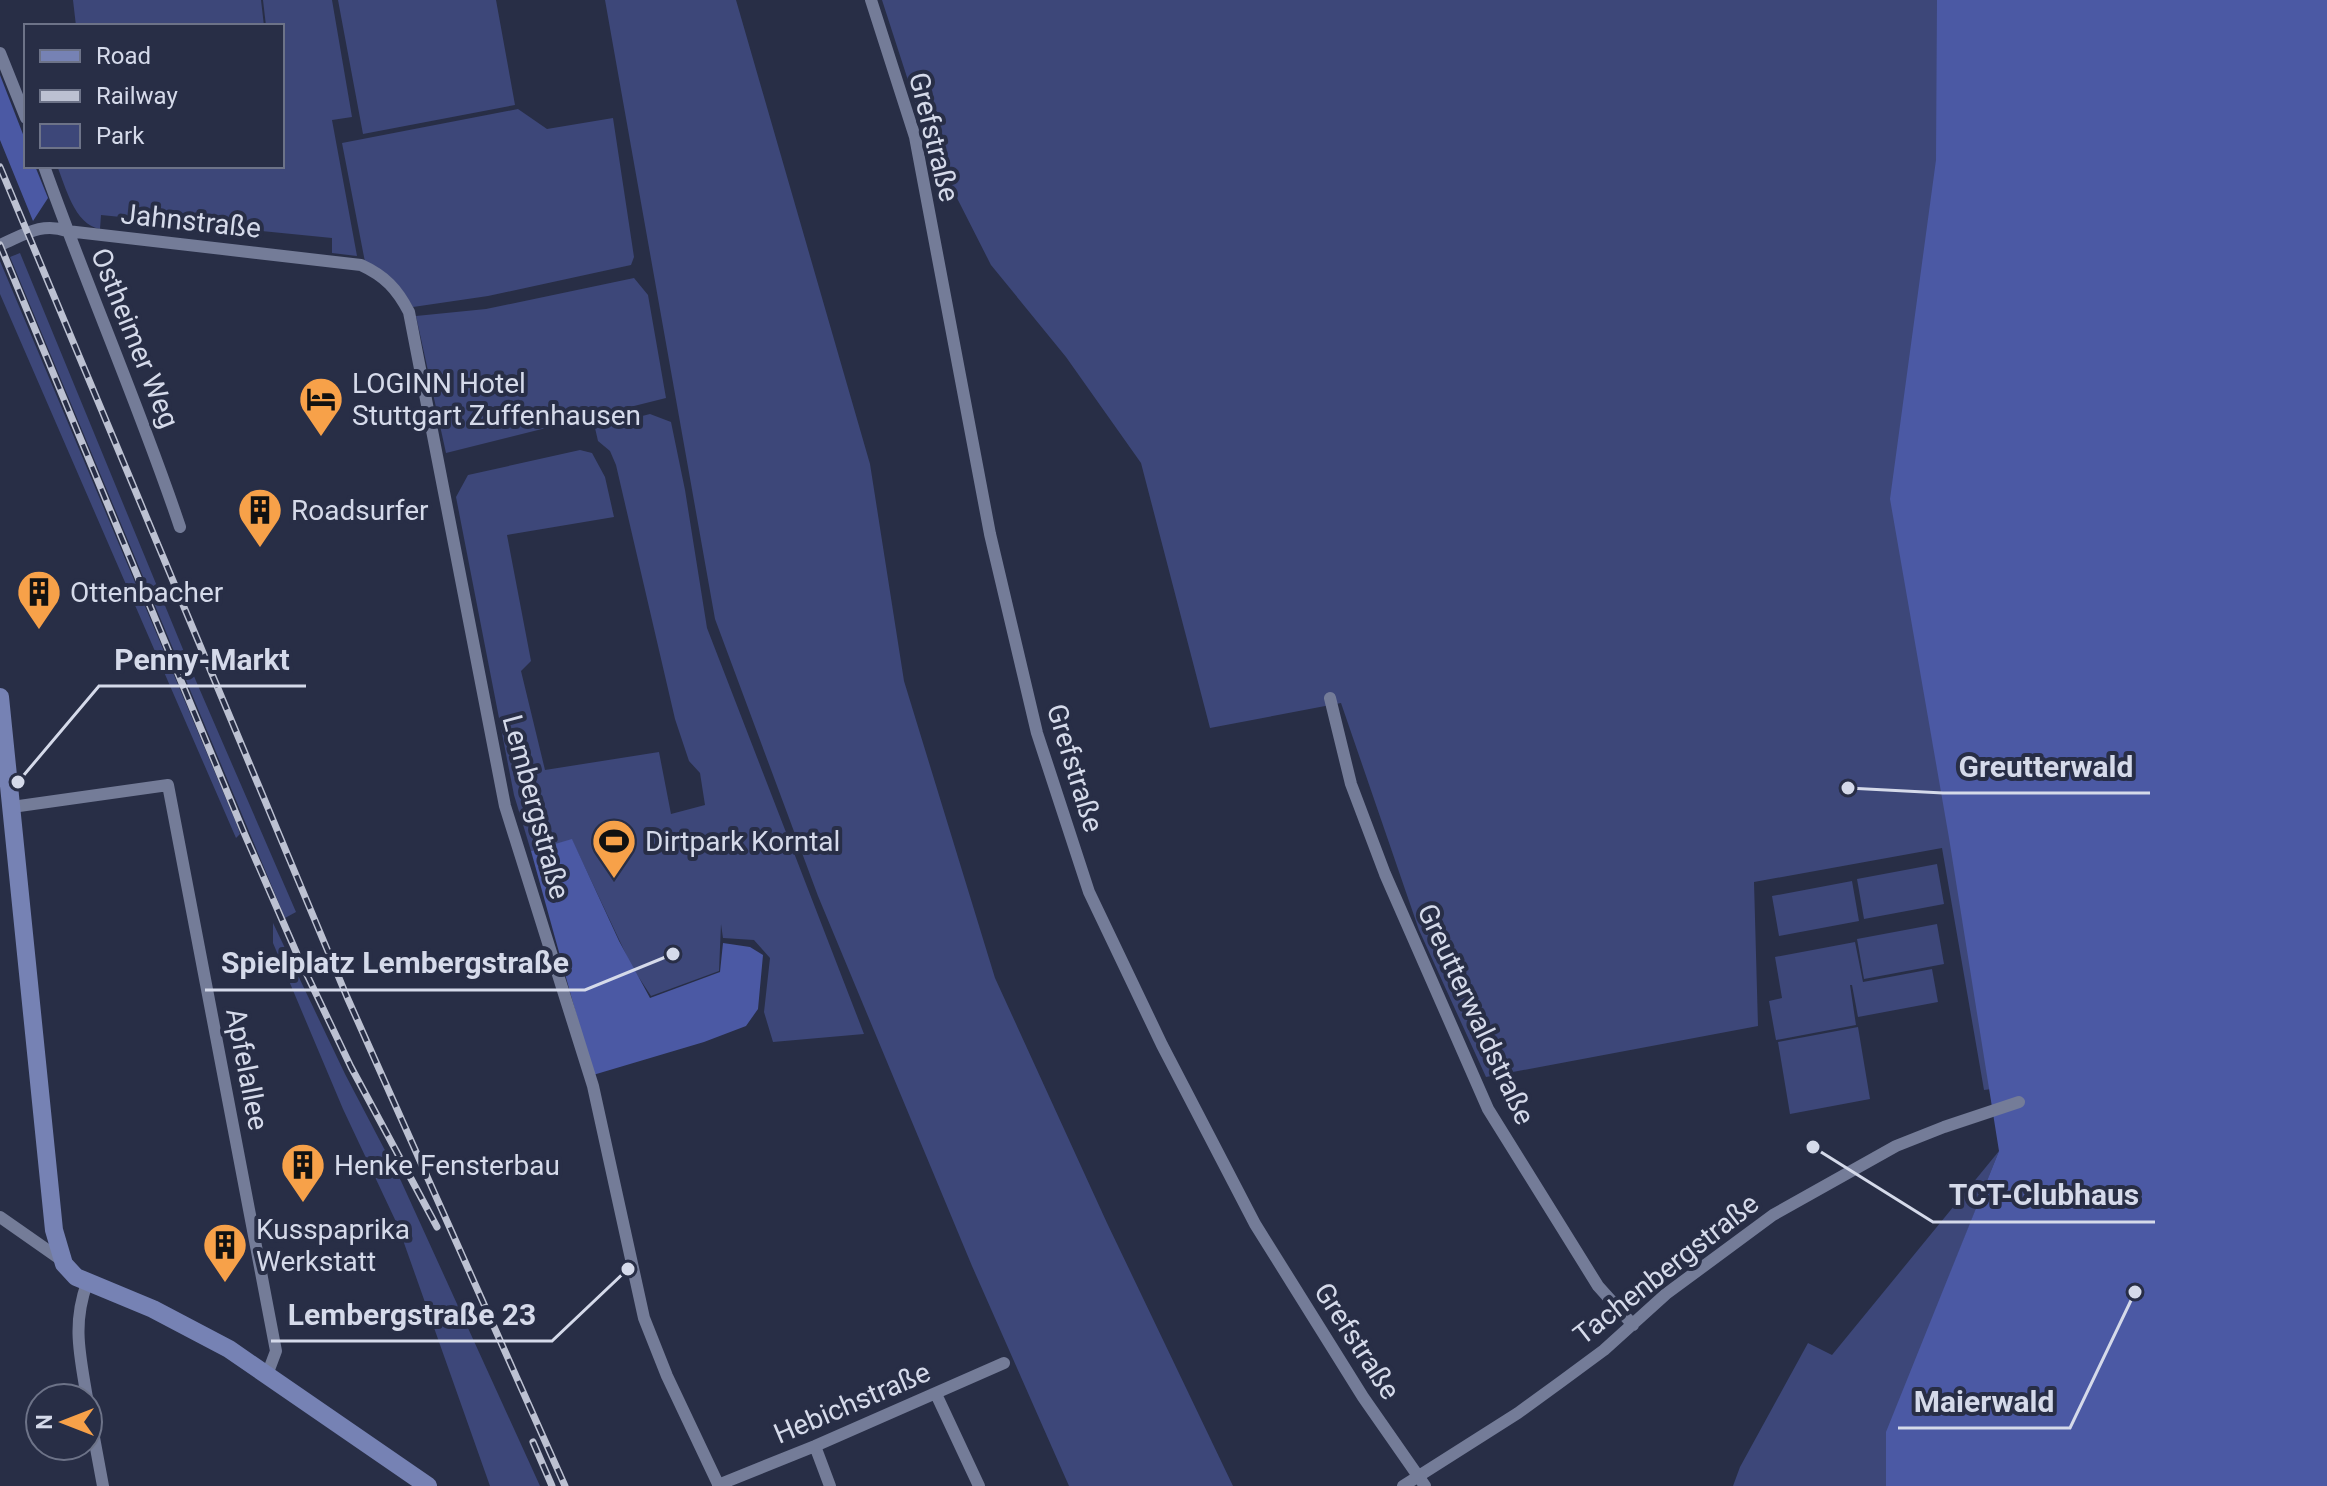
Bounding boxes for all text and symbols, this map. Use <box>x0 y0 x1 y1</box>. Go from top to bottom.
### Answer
legend <box>24 24 284 168</box>
text: Road <box>96 42 151 70</box>
street label: Grefstraße <box>902 69 966 205</box>
text: Railway <box>96 82 178 110</box>
text: Park <box>96 122 145 150</box>
street label: Jahnstraße <box>119 197 263 245</box>
street label: Ostheimer Weg <box>84 243 186 433</box>
place label: LOGINN Hotel Stuttgart Zuffenhausen <box>352 367 641 432</box>
hotel icon: LOGINN Hotel Stuttgart Zuffenhausen <box>297 375 345 438</box>
building icon: Roadsurfer <box>236 486 284 549</box>
place label: Roadsurfer <box>291 494 429 527</box>
building icon: Ottenbacher <box>15 568 63 631</box>
place label: Ottenbacher <box>70 576 224 609</box>
callout: Penny-Markt <box>99 632 306 686</box>
text: Penny-Markt <box>114 642 290 677</box>
street label: Grefstraße <box>1040 700 1110 836</box>
street label: Lembergstraße <box>496 711 576 903</box>
callout: Greutterwald <box>1943 739 2150 793</box>
text: Greutterwald <box>1959 749 2133 784</box>
sports icon: Dirtpark Korntal <box>590 817 638 880</box>
place label: Dirtpark Korntal <box>645 825 840 858</box>
street label: Greutterwaldstraße <box>1410 898 1542 1130</box>
callout: Spielplatz Lembergstraße <box>205 936 585 990</box>
text: Spielplatz Lembergstraße <box>221 945 569 980</box>
street label: Apfelallee <box>219 1005 275 1133</box>
building icon: Henke Fensterbau <box>279 1141 327 1204</box>
place label: Henke Fensterbau <box>334 1149 560 1182</box>
callout: TCT-Clubhaus <box>1933 1168 2155 1222</box>
text: TCT-Clubhaus <box>1949 1177 2139 1212</box>
street label: Tachenbergstraße <box>1567 1187 1765 1351</box>
place label: Kusspaprika Werkstatt <box>256 1213 410 1278</box>
building icon: Kusspaprika Werkstatt <box>201 1221 249 1284</box>
street label: Grefstraße <box>1307 1277 1407 1405</box>
callout: Lembergstraße 23 <box>271 1287 552 1341</box>
text: Lembergstraße 23 <box>288 1297 536 1332</box>
street label: Hebichstraße <box>769 1355 935 1451</box>
callout: Maierwald <box>1898 1374 2070 1428</box>
north arrow <box>24 1382 104 1462</box>
text: Maierwald <box>1914 1384 2054 1419</box>
text: N <box>32 1414 57 1430</box>

